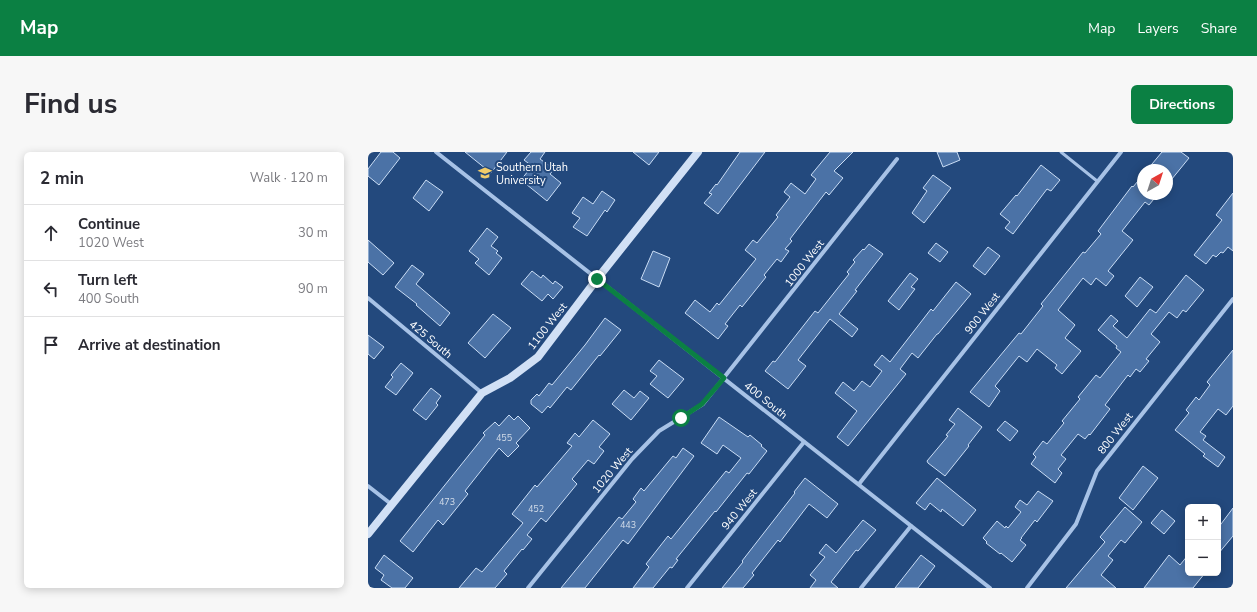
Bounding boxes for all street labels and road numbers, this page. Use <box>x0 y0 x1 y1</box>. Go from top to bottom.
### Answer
street label: 1000 West <box>781 237 828 290</box>
street label: 900 West <box>961 289 1003 337</box>
street label: 1100 West <box>524 300 571 353</box>
street label: 425 South <box>406 317 455 362</box>
street label: 400 South <box>741 378 791 423</box>
street label: 800 West <box>1094 409 1136 457</box>
street label: 1020 West <box>589 444 636 496</box>
street label: 940 West <box>718 485 761 533</box>

